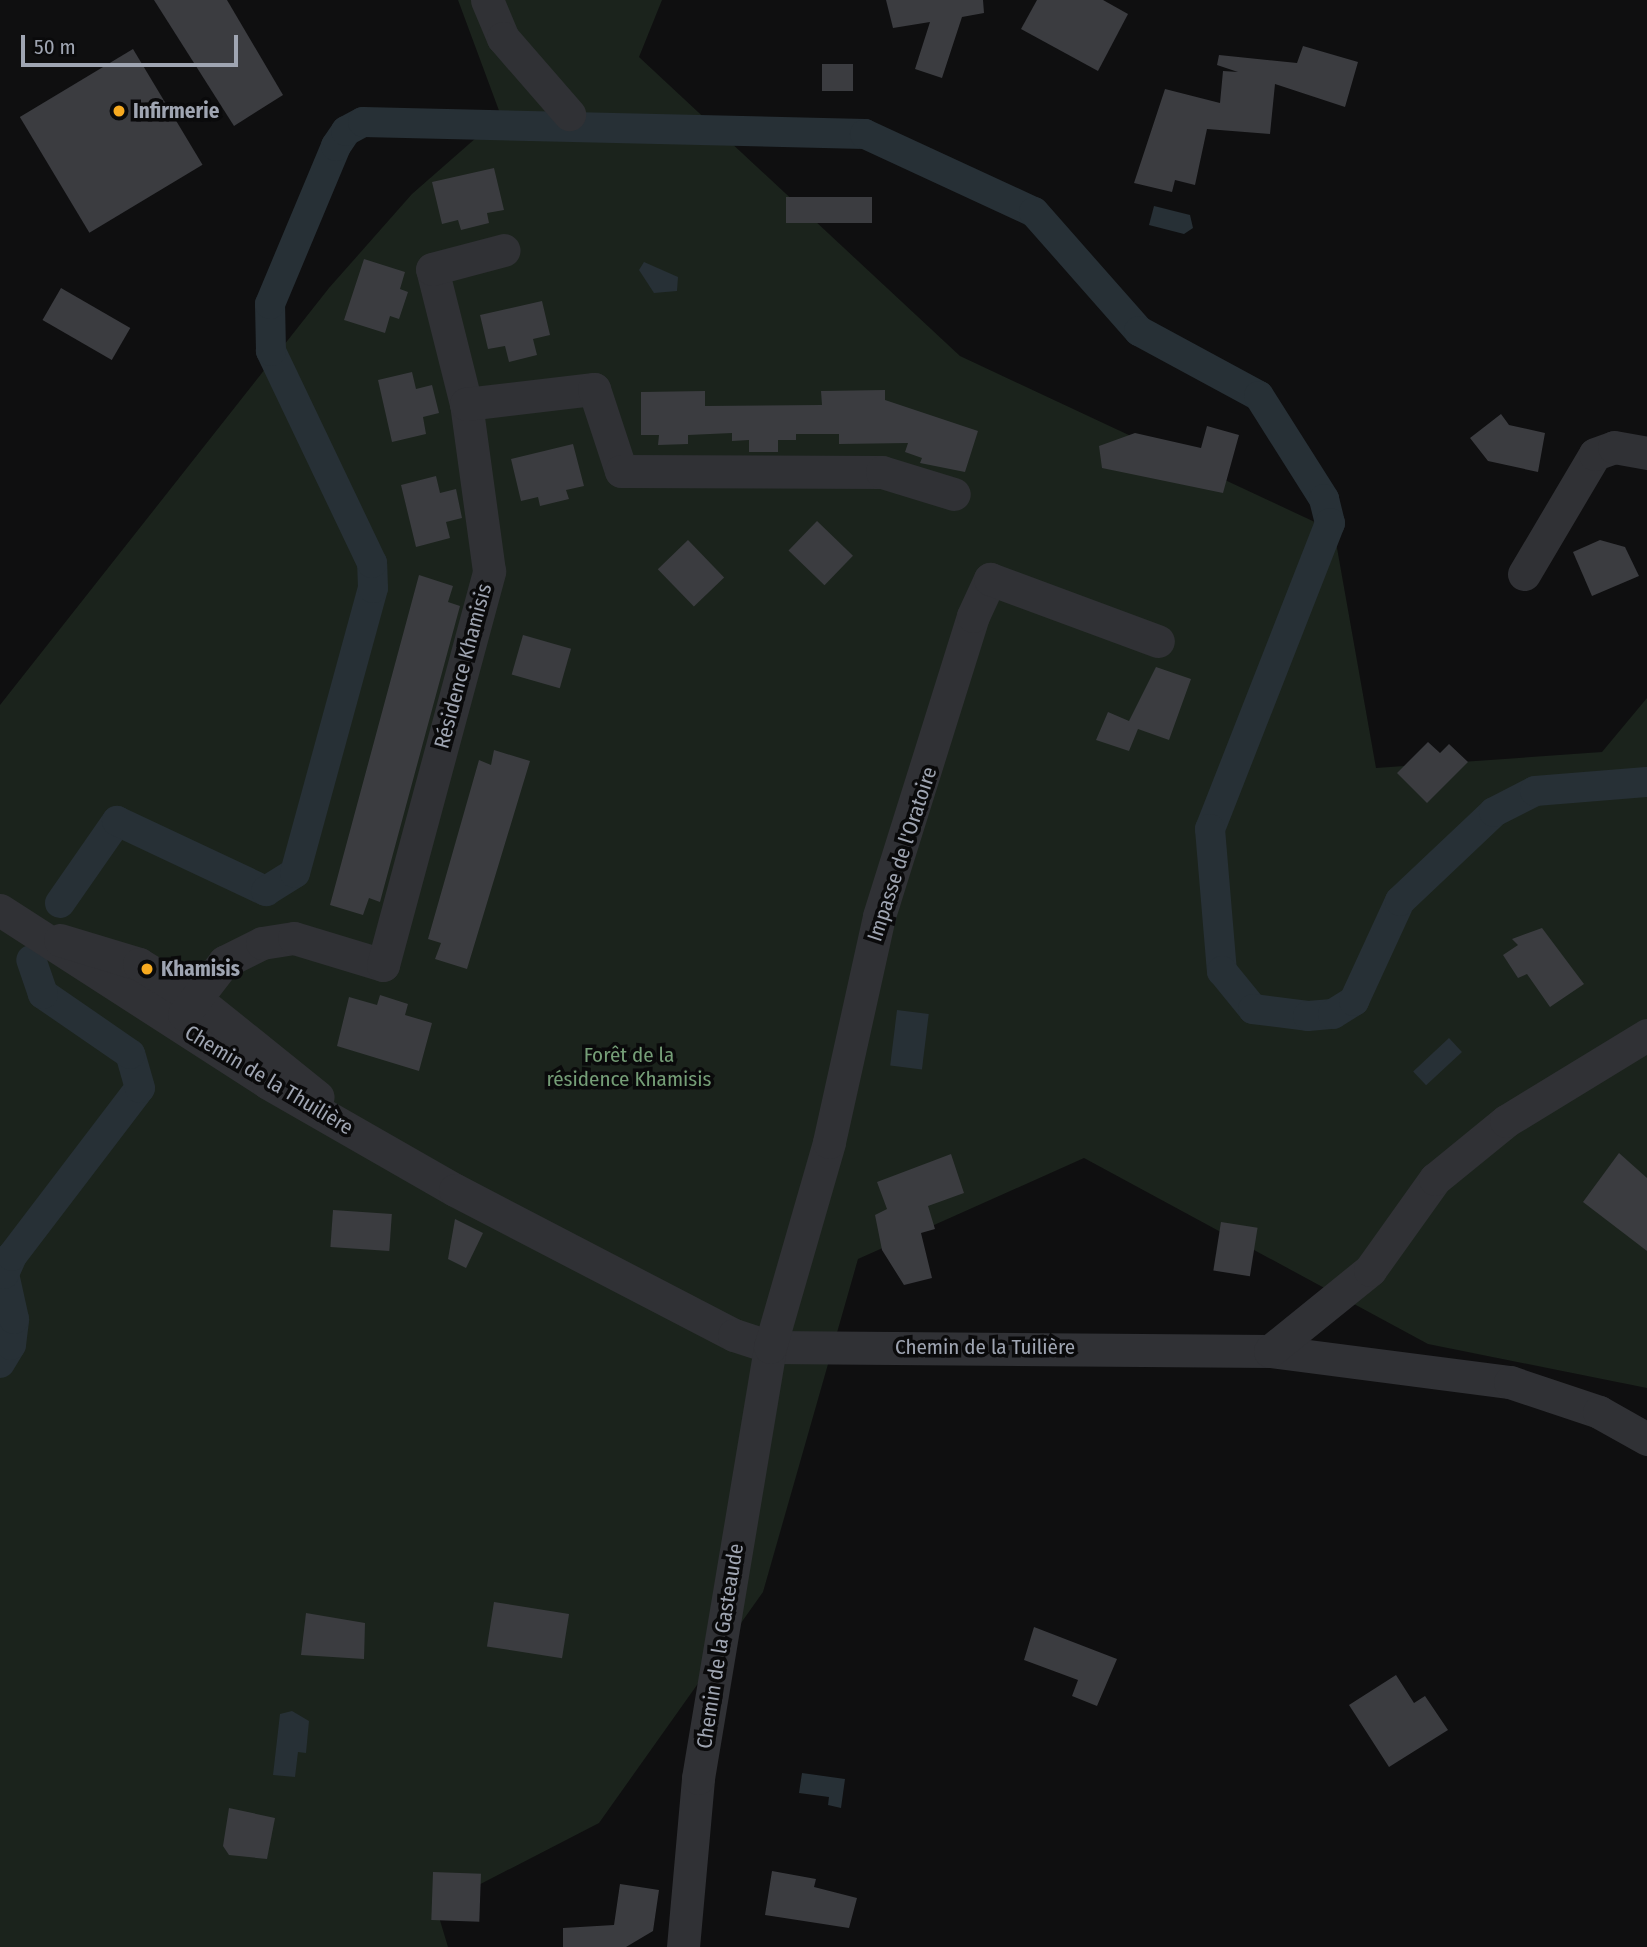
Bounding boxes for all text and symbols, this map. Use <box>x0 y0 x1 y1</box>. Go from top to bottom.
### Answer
scale bar <box>24 21 242 65</box>
text: 50 m <box>34 34 76 60</box>
place label: Infirmerie <box>133 98 219 124</box>
marker: Infirmerie <box>111 103 127 119</box>
street label: Résidence Khamisis <box>429 581 497 751</box>
street label: Impasse de l'Oratoire <box>862 764 942 944</box>
place label: Khamisis <box>161 956 240 982</box>
marker: Khamisis <box>139 961 155 977</box>
street label: Chemin de la Thuilière <box>180 1020 358 1140</box>
park label: Forêt de la résidence Khamisis <box>546 1042 712 1092</box>
street label: Chemin de la Tuilière <box>895 1334 1075 1360</box>
street label: Chemin de la Gasteaude <box>691 1542 749 1750</box>

